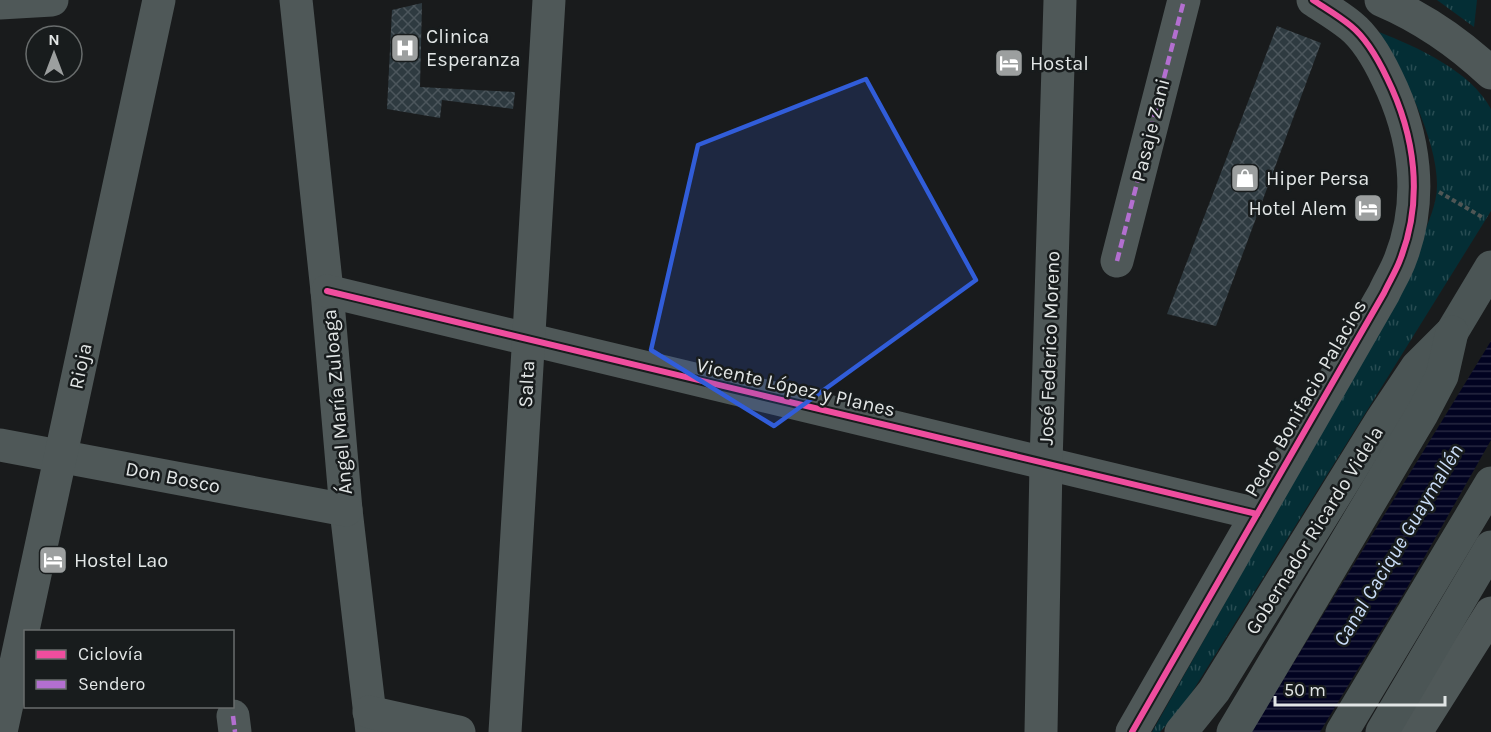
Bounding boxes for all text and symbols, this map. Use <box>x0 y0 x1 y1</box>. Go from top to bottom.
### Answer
north arrow <box>24 24 84 84</box>
place label: Clinica Esperanza <box>426 25 521 71</box>
text: N <box>48 30 60 49</box>
hospital icon: Clinica Esperanza <box>389 32 421 64</box>
hotel icon: Hostal <box>993 47 1025 79</box>
place label: Hostal <box>1030 52 1089 75</box>
street label: Pasaje Zani <box>1127 76 1174 184</box>
shop icon: Hiper Persa <box>1229 162 1261 194</box>
place label: Hiper Persa <box>1266 167 1369 190</box>
hotel icon: Hotel Alem <box>1352 192 1384 224</box>
place label: Hotel Alem <box>1248 197 1347 220</box>
street label: José Federico Moreno <box>1035 250 1064 446</box>
street label: Pedro Bonifacio Palacios <box>1240 296 1371 501</box>
street label: Ángel María Zuloaga <box>317 308 357 496</box>
street label: Rioja <box>64 341 97 391</box>
street label: Vicente López y Planes <box>694 353 898 422</box>
street label: Salta <box>514 360 539 408</box>
street label: Gobernador Ricardo Videla <box>1241 422 1388 639</box>
water label: Canal Cacique Guaymallén <box>1328 440 1468 650</box>
street label: Don Bosco <box>124 457 222 498</box>
hotel icon: Hostel Lao <box>37 544 69 576</box>
place label: Hostel Lao <box>74 549 168 572</box>
legend <box>24 630 234 708</box>
text: Ciclovía <box>78 643 143 665</box>
scale bar <box>1275 669 1444 707</box>
text: Sendero <box>78 673 145 695</box>
text: 50 m <box>1284 679 1326 701</box>

